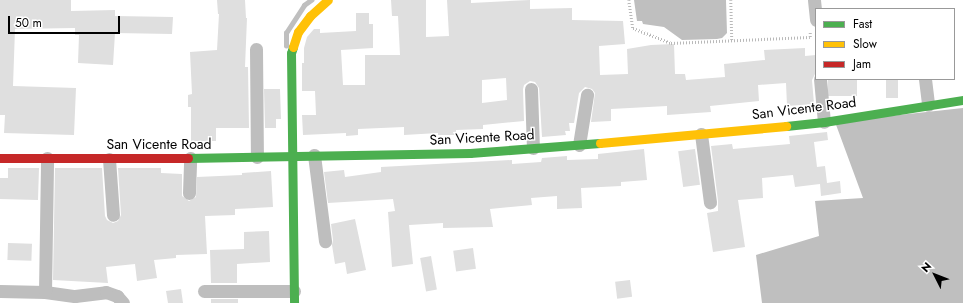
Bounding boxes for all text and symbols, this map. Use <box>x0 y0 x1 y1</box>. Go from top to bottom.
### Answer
scale bar <box>10 8 122 34</box>
legend <box>815 8 955 80</box>
text: 50 m <box>15 14 42 32</box>
text: Fast <box>853 15 872 33</box>
text: Slow <box>853 35 877 53</box>
text: Jam <box>853 55 871 73</box>
street label: San Vicente Road <box>751 93 857 123</box>
street label: San Vicente Road <box>429 126 535 148</box>
street label: San Vicente Road <box>106 136 212 152</box>
north arrow <box>915 255 955 295</box>
text: N <box>917 258 935 276</box>

